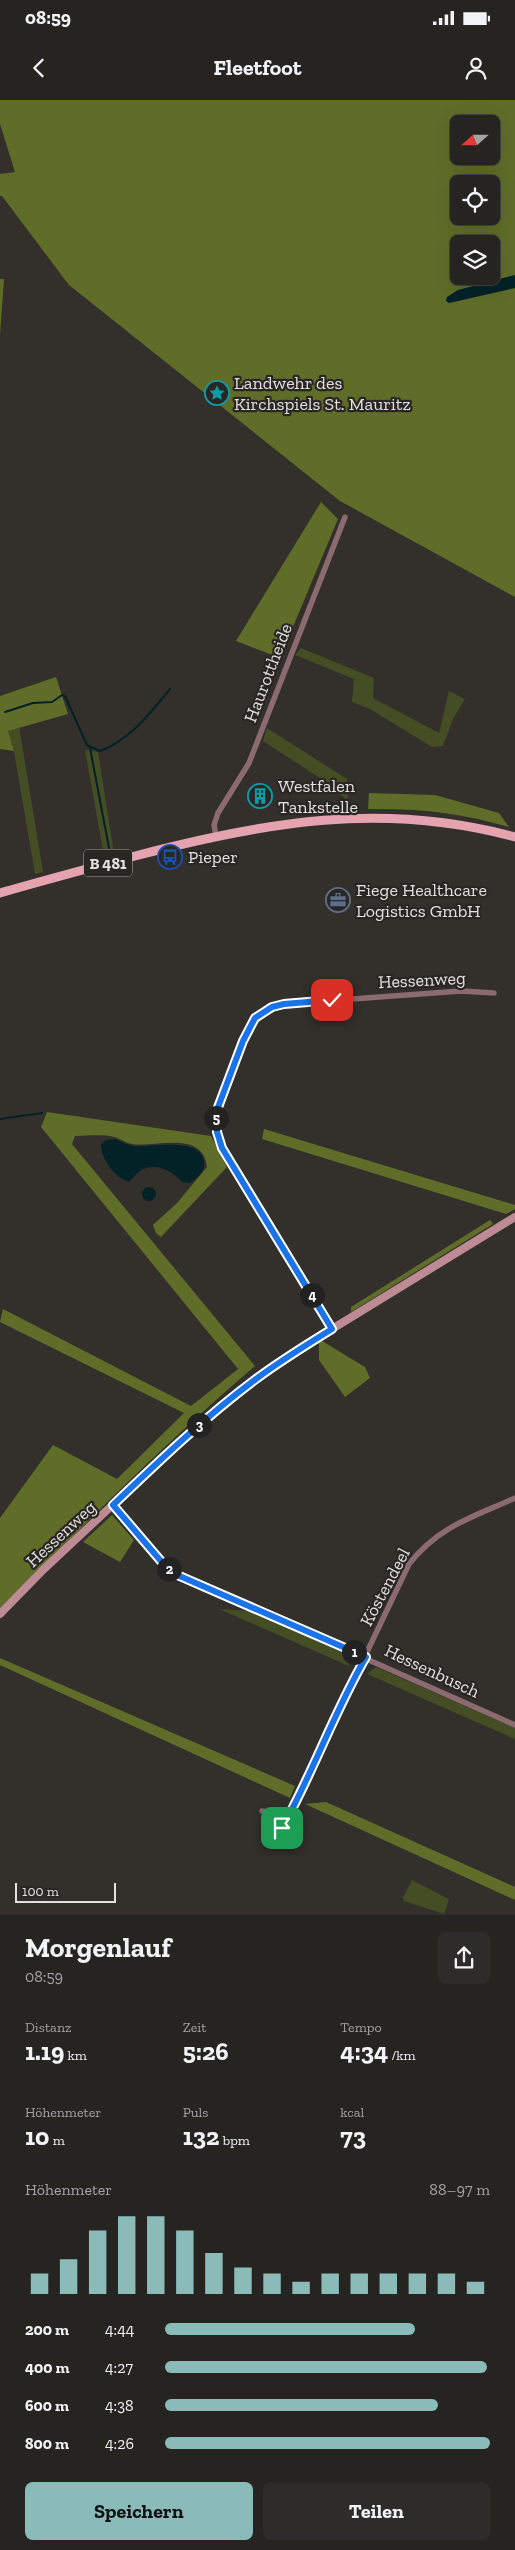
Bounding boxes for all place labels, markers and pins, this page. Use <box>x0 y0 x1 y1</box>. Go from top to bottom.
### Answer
place label: Landwehr des Kirchspiels St. Mauritz <box>234 372 411 415</box>
place icon: Landwehr des Kirchspiels St. Mauritz <box>204 380 230 406</box>
place label: Westfalen Tankstelle <box>278 775 358 818</box>
building icon: Westfalen Tankstelle <box>247 783 273 809</box>
bus stop icon: Pieper <box>157 844 183 870</box>
place label: Pieper <box>188 846 238 868</box>
place label: Fiege Healthcare Logistics GmbH <box>356 879 487 922</box>
office icon: Fiege Healthcare Logistics GmbH <box>325 887 351 913</box>
pin <box>311 979 353 1021</box>
pin: 5 <box>204 1106 228 1130</box>
pin: 4 <box>300 1282 324 1308</box>
pin: 3 <box>186 1412 212 1438</box>
pin: 2 <box>156 1556 182 1582</box>
pin: 1 <box>342 1640 366 1664</box>
pin <box>261 1807 303 1849</box>

